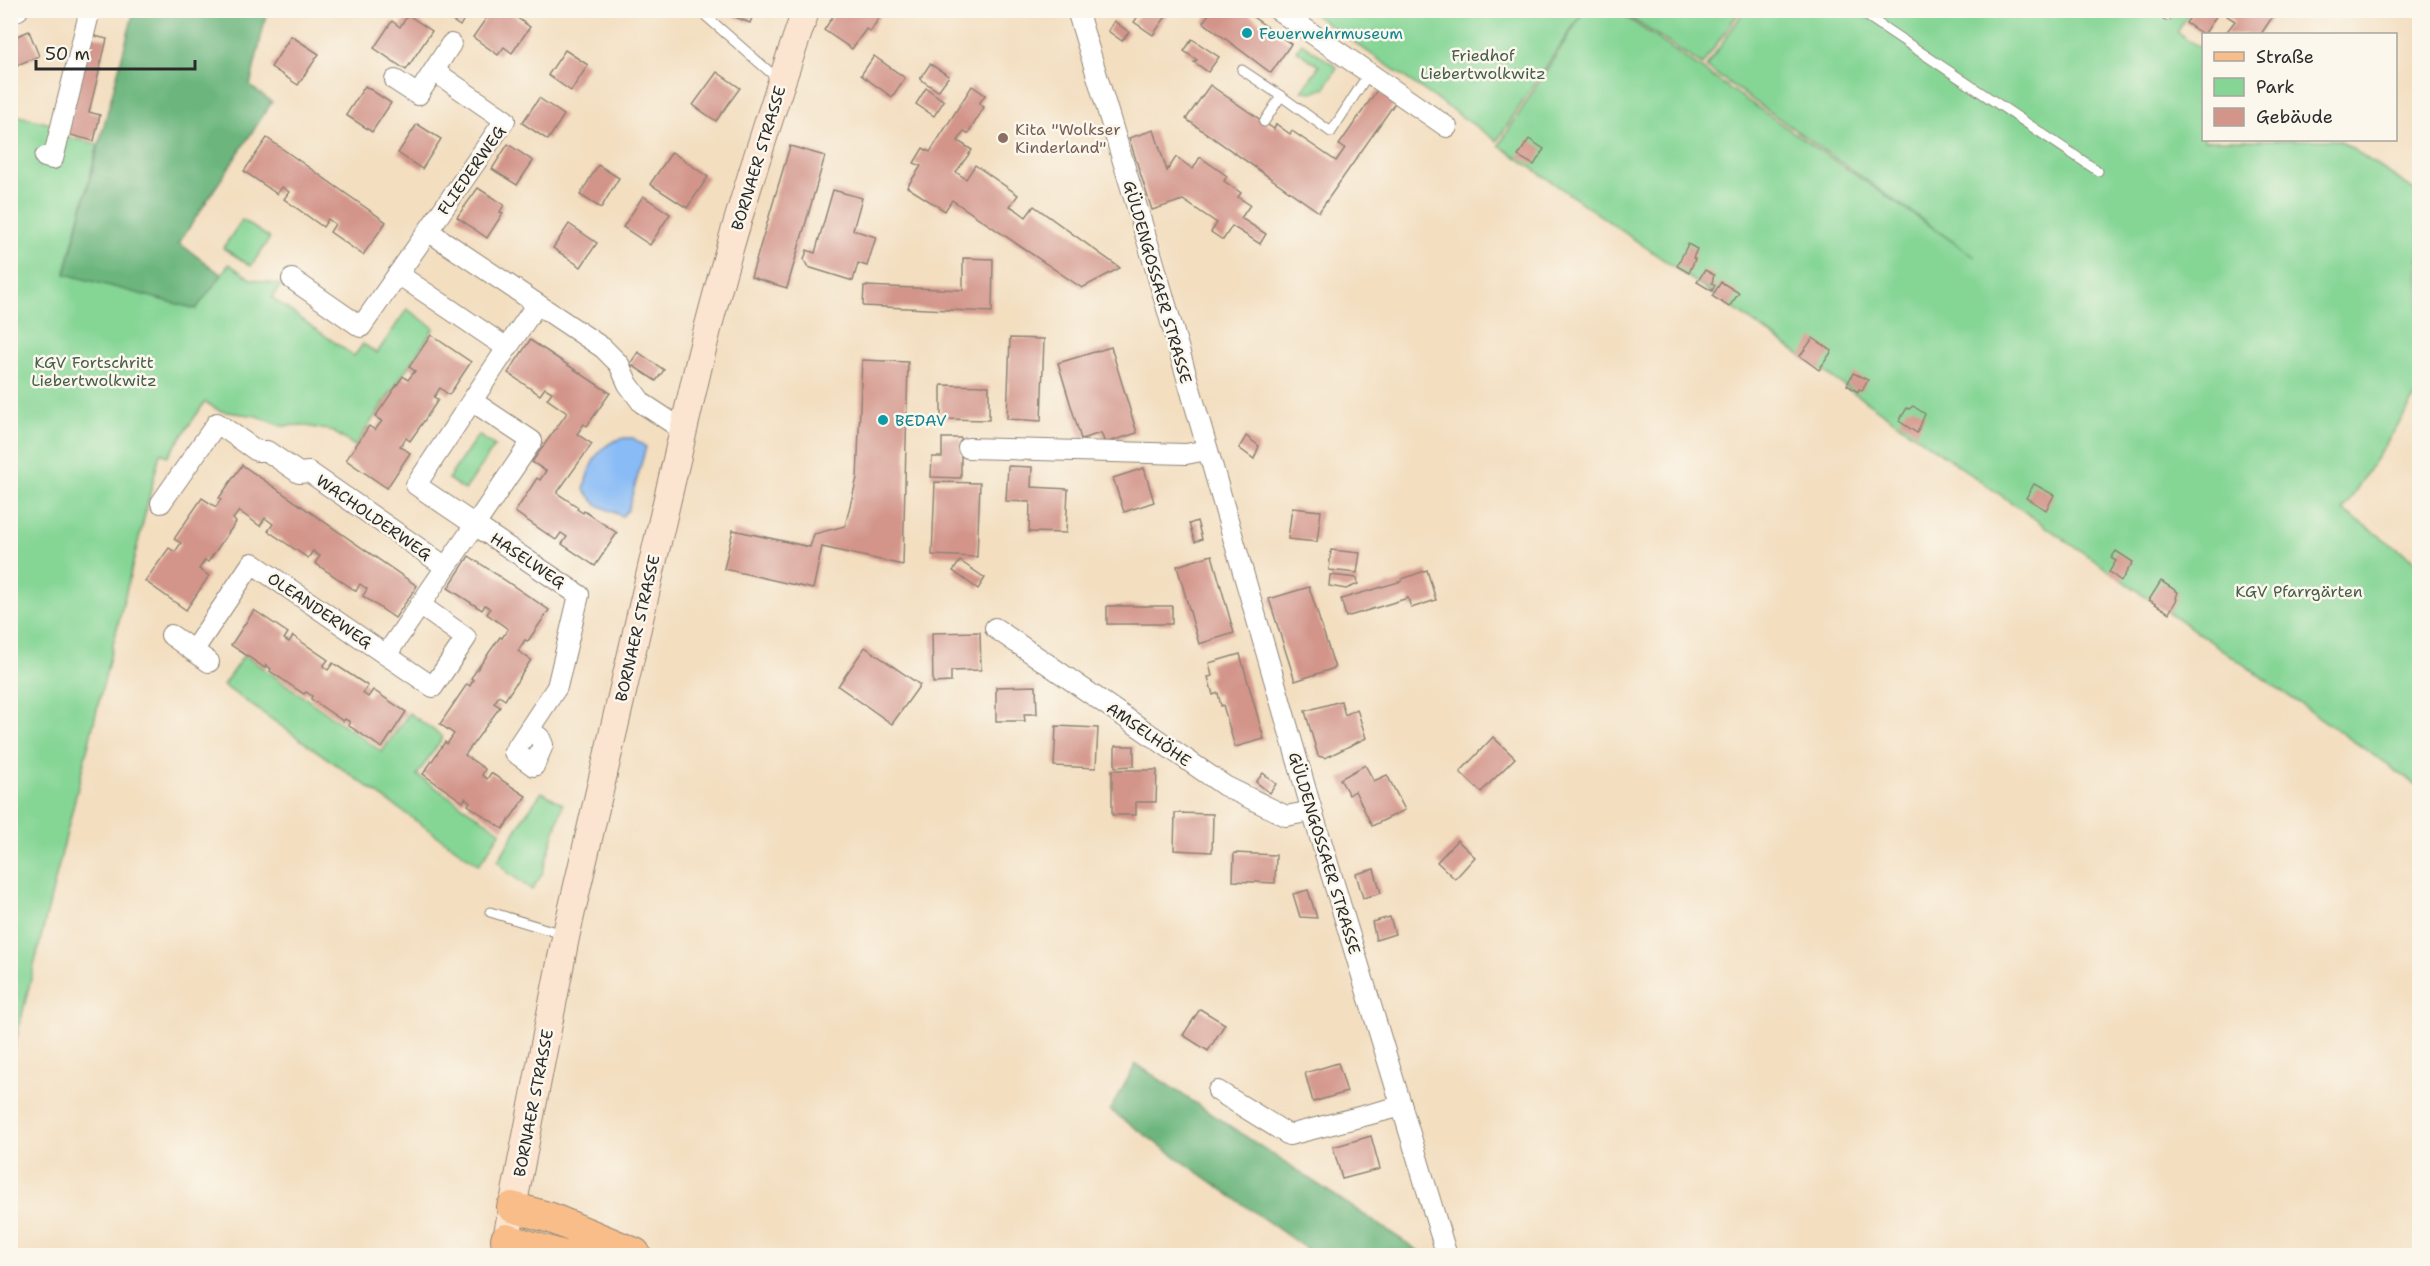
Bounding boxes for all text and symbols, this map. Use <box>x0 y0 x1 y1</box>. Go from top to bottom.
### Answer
place label: Feuerwehrmuseum <box>1259 23 1403 44</box>
marker: Feuerwehrmuseum <box>1240 26 1254 40</box>
scale bar <box>36 33 195 71</box>
legend <box>2202 33 2397 141</box>
text: 50 m <box>45 42 90 66</box>
park label: Friedhof Liebertwolkwitz <box>1420 45 1546 84</box>
text: Straße <box>2256 45 2314 69</box>
text: Park <box>2256 75 2295 99</box>
street label: BORNAER STRASSE <box>727 83 790 233</box>
text: Gebäude <box>2256 105 2333 129</box>
place label: Kita "Wolkser Kinderland" <box>1015 119 1121 158</box>
street label: FLIEDERWEG <box>433 121 510 219</box>
marker: Kita "Wolkser Kinderland" <box>996 131 1010 145</box>
street label: GÜLDENGOSSAER STRASSE <box>1118 178 1197 386</box>
park label: KGV Fortschritt Liebertwolkwitz <box>31 352 157 391</box>
place label: BEDAV <box>895 410 947 431</box>
marker: BEDAV <box>876 413 890 427</box>
street label: WACHOLDERWEG <box>312 470 435 565</box>
street label: HASELWEG <box>486 528 569 593</box>
street label: BORNAER STRASSE <box>610 553 665 704</box>
street label: OLEANDERWEG <box>263 568 376 653</box>
park label: KGV Pfarrgärten <box>2235 581 2363 602</box>
street label: AMSELHÖHE <box>1102 698 1195 771</box>
street label: GÜLDENGOSSAER STRASSE <box>1284 750 1365 957</box>
street label: BORNAER STRASSE <box>509 1027 558 1179</box>

